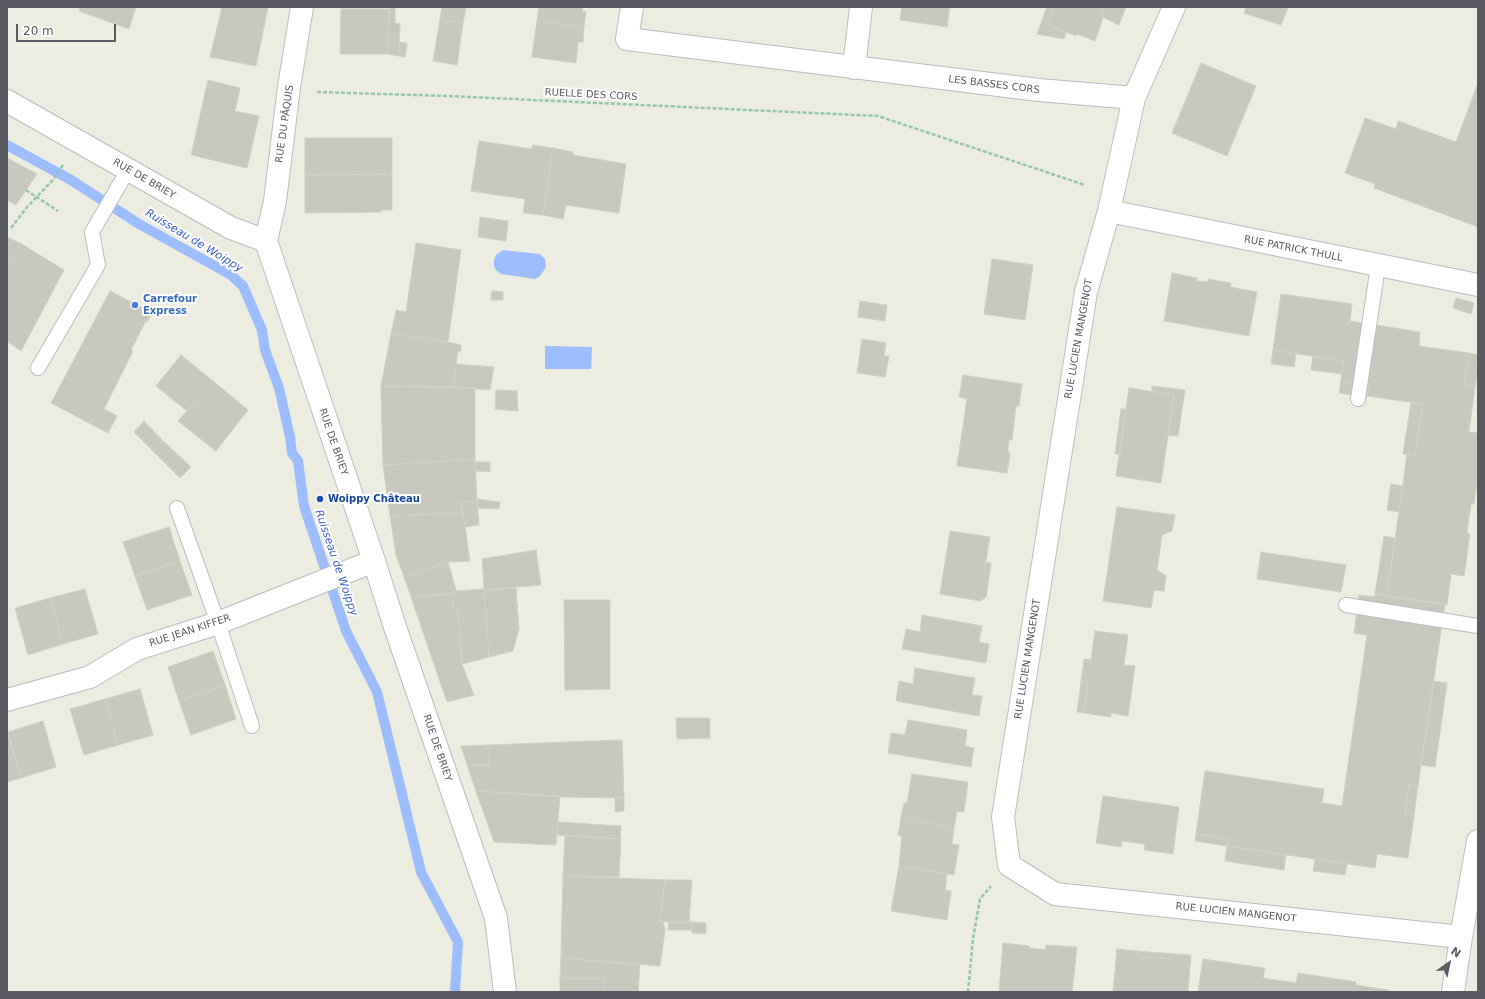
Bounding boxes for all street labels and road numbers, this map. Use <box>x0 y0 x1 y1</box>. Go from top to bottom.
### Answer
street label: LES BASSES CORS <box>948 73 1040 97</box>
street label: RUE DU PÂQUIS <box>274 84 296 164</box>
street label: RUELLE DES CORS <box>544 87 638 103</box>
street label: RUE DE BRIEY <box>111 156 177 202</box>
street label: RUE PATRICK THULL <box>1243 234 1343 264</box>
street label: RUE LUCIEN MANGENOT <box>1063 278 1095 400</box>
street label: RUE DE BRIEY <box>316 407 350 477</box>
street label: RUE LUCIEN MANGENOT <box>1013 598 1043 720</box>
street label: RUE JEAN KIFFER <box>148 612 232 650</box>
street label: RUE DE BRIEY <box>420 713 454 783</box>
street label: RUE LUCIEN MANGENOT <box>1175 901 1297 925</box>

